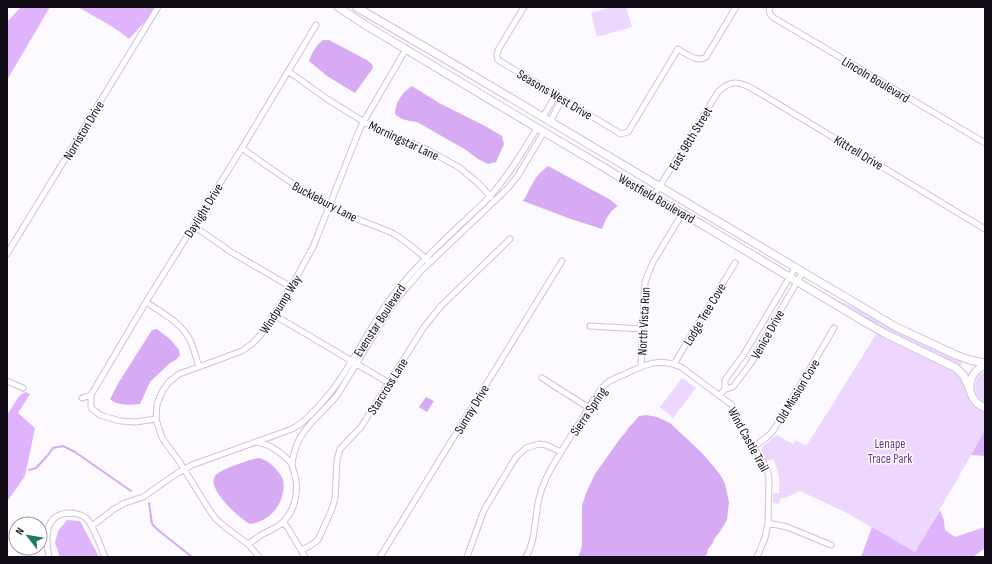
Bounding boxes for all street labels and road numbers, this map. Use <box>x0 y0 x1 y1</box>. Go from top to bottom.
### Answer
street label: Lincoln Boulevard <box>839 53 912 106</box>
street label: Seasons West Drive <box>514 66 595 124</box>
street label: Norriston Drive <box>60 98 108 163</box>
street label: East 98th Street <box>666 104 716 173</box>
street label: Morningstar Lane <box>366 118 441 164</box>
street label: Kittrell Drive <box>831 132 886 174</box>
street label: Westfield Boulevard <box>615 170 698 227</box>
street label: Bucklebury Lane <box>289 178 360 226</box>
street label: Daylight Drive <box>181 180 227 241</box>
street label: Windpump Way <box>256 272 305 337</box>
street label: Lodge Tree Cove <box>680 280 730 349</box>
street label: Evenstar Boulevard <box>350 281 409 360</box>
street label: North Vista Run <box>634 286 654 356</box>
street label: Venice Drive <box>748 307 788 362</box>
street label: Starcross Lane <box>364 355 412 418</box>
street label: Old Mission Cove <box>772 356 823 427</box>
street label: Sunray Drive <box>451 382 493 437</box>
street label: Sierra Spring <box>567 384 611 439</box>
street label: Wind Castle Trail <box>724 405 772 474</box>

